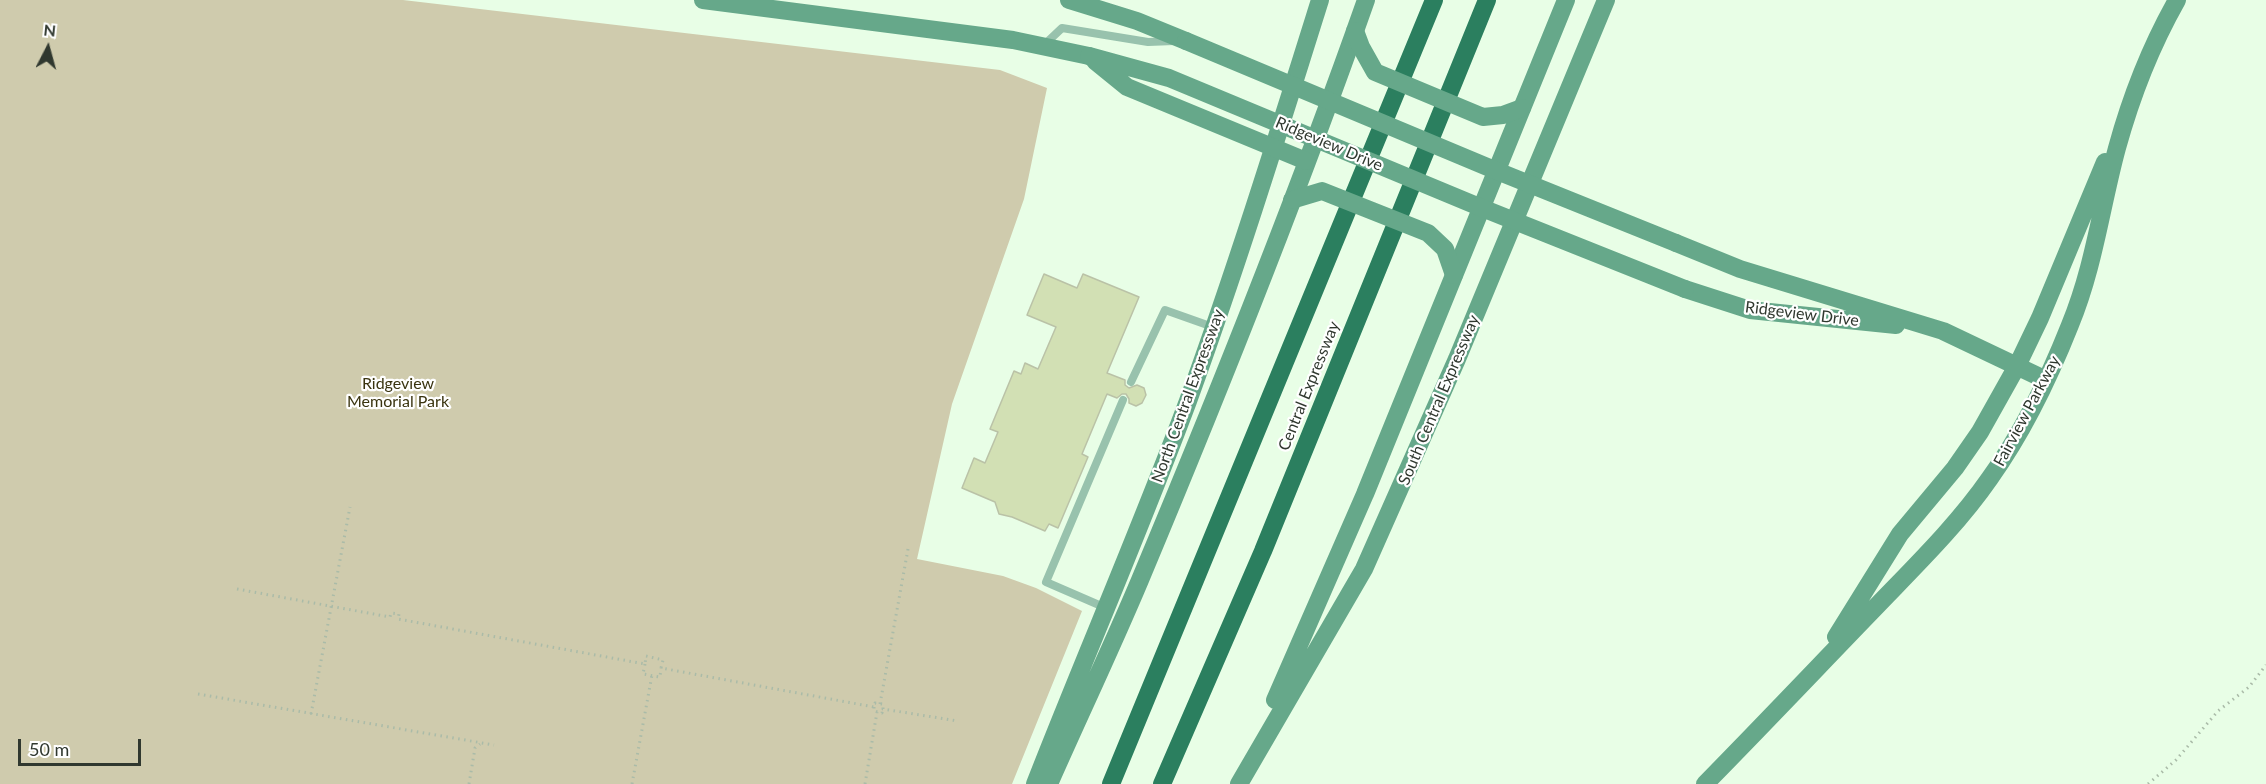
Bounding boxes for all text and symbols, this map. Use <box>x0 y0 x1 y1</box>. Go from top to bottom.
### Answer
north arrow <box>18 18 78 78</box>
text: N <box>43 20 57 40</box>
street label: Ridgeview Drive <box>1273 113 1385 175</box>
street label: Ridgeview Drive <box>1744 297 1860 331</box>
street label: North Central Expressway <box>1148 307 1228 485</box>
street label: South Central Expressway <box>1394 312 1484 488</box>
street label: Central Expressway <box>1274 319 1344 453</box>
street label: Fairview Parkway <box>1990 352 2064 470</box>
park label: Ridgeview Memorial Park <box>347 374 449 412</box>
scale bar <box>21 727 144 765</box>
text: 50 m <box>29 738 69 760</box>

